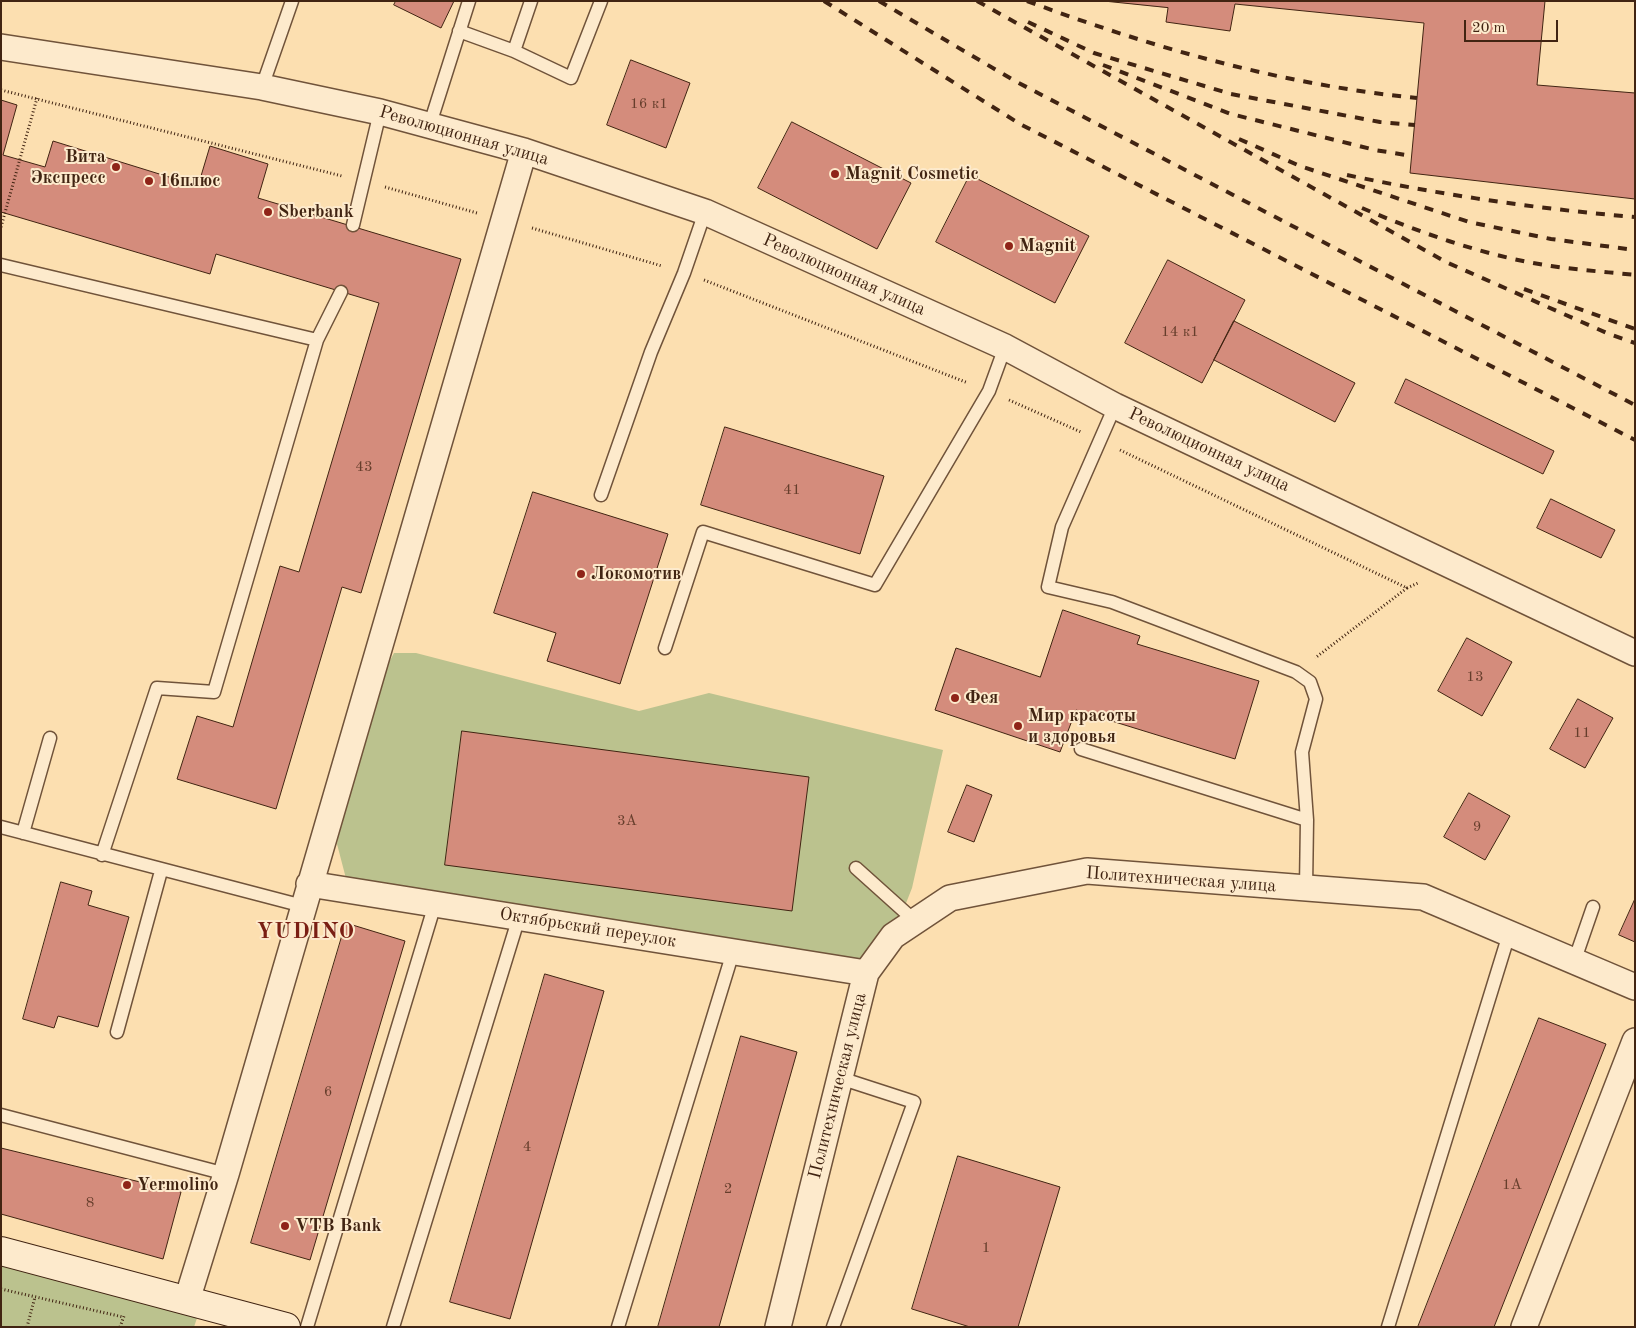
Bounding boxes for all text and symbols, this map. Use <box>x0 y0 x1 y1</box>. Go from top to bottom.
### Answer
scale bar <box>1466 10 1560 42</box>
text: 20 m <box>1472 21 1506 36</box>
house number: 16 к1 <box>630 95 668 113</box>
street label: Революционная улица <box>377 101 551 171</box>
place label: Вита Экспресс <box>31 146 106 188</box>
marker: Вита Экспресс <box>110 161 122 173</box>
place label: Magnit Cosmetic <box>845 163 979 185</box>
marker: Magnit Cosmetic <box>829 168 841 180</box>
place label: 16плюс <box>159 170 221 192</box>
marker: 16плюс <box>143 175 155 187</box>
place label: Sberbank <box>278 201 354 223</box>
marker: Sberbank <box>262 206 274 218</box>
street label: Революционная улица <box>759 229 929 321</box>
place label: Magnit <box>1019 235 1076 257</box>
marker: Magnit <box>1003 240 1015 252</box>
house number: 14 к1 <box>1161 323 1199 341</box>
street label: Революционная улица <box>1125 403 1293 497</box>
house number: 43 <box>355 458 373 476</box>
house number: 41 <box>783 481 801 499</box>
place label: Локомотив <box>591 563 681 585</box>
marker: Локомотив <box>575 568 587 580</box>
house number: 13 <box>1466 668 1484 686</box>
place label: Фея <box>965 687 998 709</box>
marker: Фея <box>949 692 961 704</box>
place label: Мир красоты и здоровья <box>1028 705 1136 748</box>
marker: Мир красоты и здоровья <box>1012 720 1024 732</box>
house number: 11 <box>1573 724 1591 742</box>
house number: 3А <box>617 812 637 830</box>
house number: 9 <box>1473 818 1481 836</box>
street label: Политехническая улица <box>1085 863 1277 897</box>
street label: Октябрьский переулок <box>498 903 678 953</box>
district label: YUDINO <box>256 919 356 945</box>
street label: Политехническая улица <box>804 991 872 1181</box>
house number: 6 <box>324 1083 332 1101</box>
house number: 4 <box>523 1138 531 1156</box>
place label: Yermolino <box>137 1174 219 1196</box>
house number: 1А <box>1502 1176 1522 1194</box>
marker: Yermolino <box>121 1179 133 1191</box>
house number: 2 <box>724 1180 732 1198</box>
house number: 8 <box>86 1194 94 1212</box>
place label: VTB Bank <box>295 1215 382 1237</box>
marker: VTB Bank <box>279 1220 291 1232</box>
house number: 1 <box>982 1239 990 1257</box>

